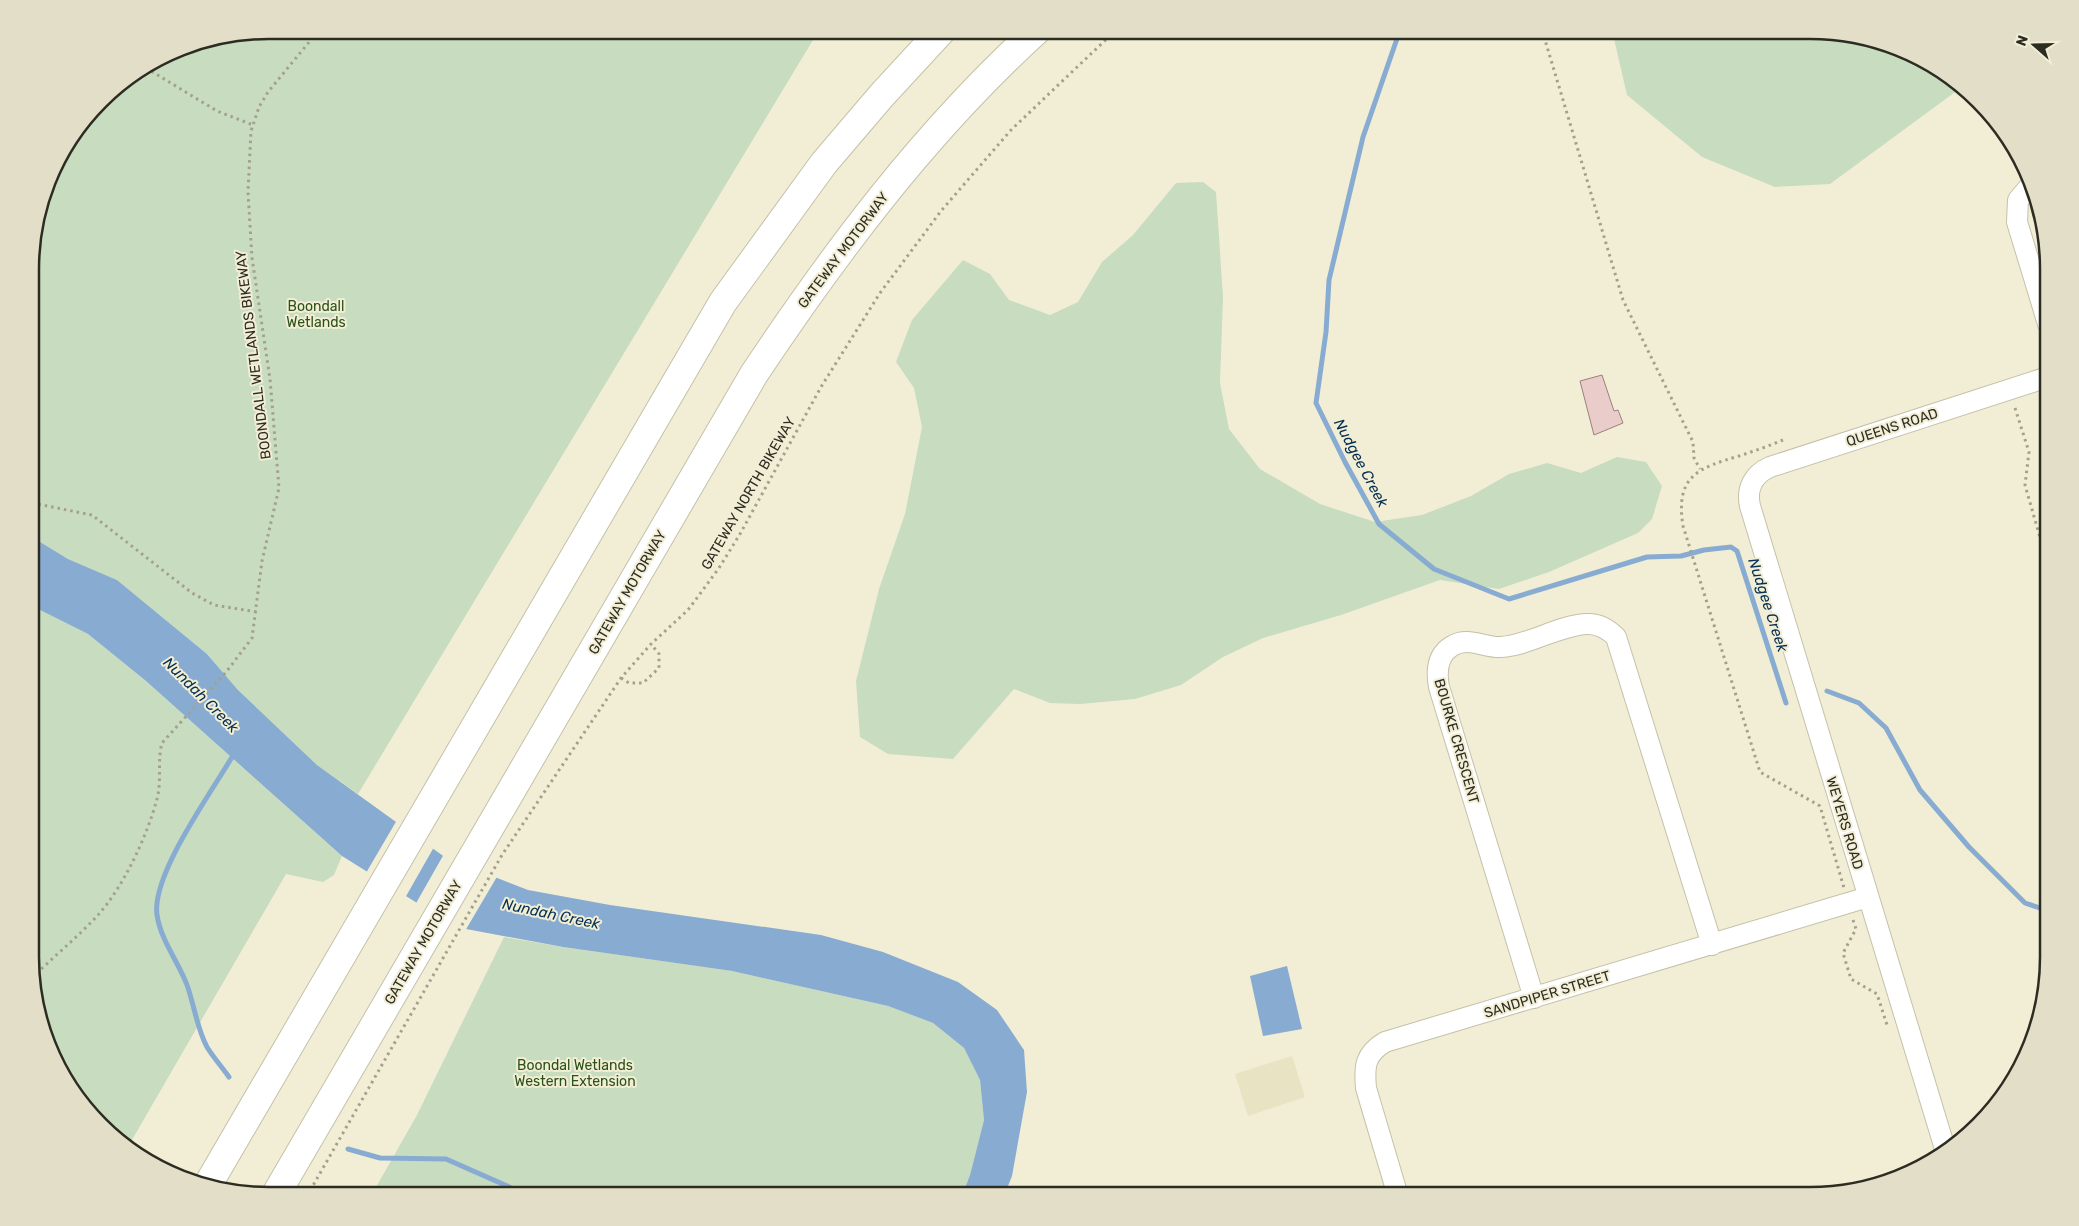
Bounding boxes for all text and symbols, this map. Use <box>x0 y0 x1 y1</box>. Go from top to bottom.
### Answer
north arrow <box>2009 20 2059 70</box>
text: N <box>2013 33 2032 48</box>
street label: GATEWAY MOTORWAY <box>794 189 893 312</box>
street label: BOONDALL WETLANDS BIKEWAY <box>232 249 275 460</box>
park label: Boondall Wetlands <box>286 298 346 331</box>
street label: QUEENS ROAD <box>1844 405 1940 450</box>
street label: GATEWAY NORTH BIKEWAY <box>698 414 799 573</box>
water label: Nudgee Creek <box>1330 416 1392 511</box>
street label: GATEWAY MOTORWAY <box>585 527 670 657</box>
water label: Nudgee Creek <box>1744 556 1792 655</box>
water label: Nundah Creek <box>160 654 243 737</box>
street label: BOURKE CRESCENT <box>1431 677 1483 806</box>
street label: WEYERS ROAD <box>1822 775 1867 872</box>
street label: GATEWAY MOTORWAY <box>381 877 466 1007</box>
water label: Nundah Creek <box>501 895 602 933</box>
street label: SANDPIPER STREET <box>1482 967 1612 1022</box>
park label: Boondal Wetlands Western Extension <box>514 1057 636 1090</box>

